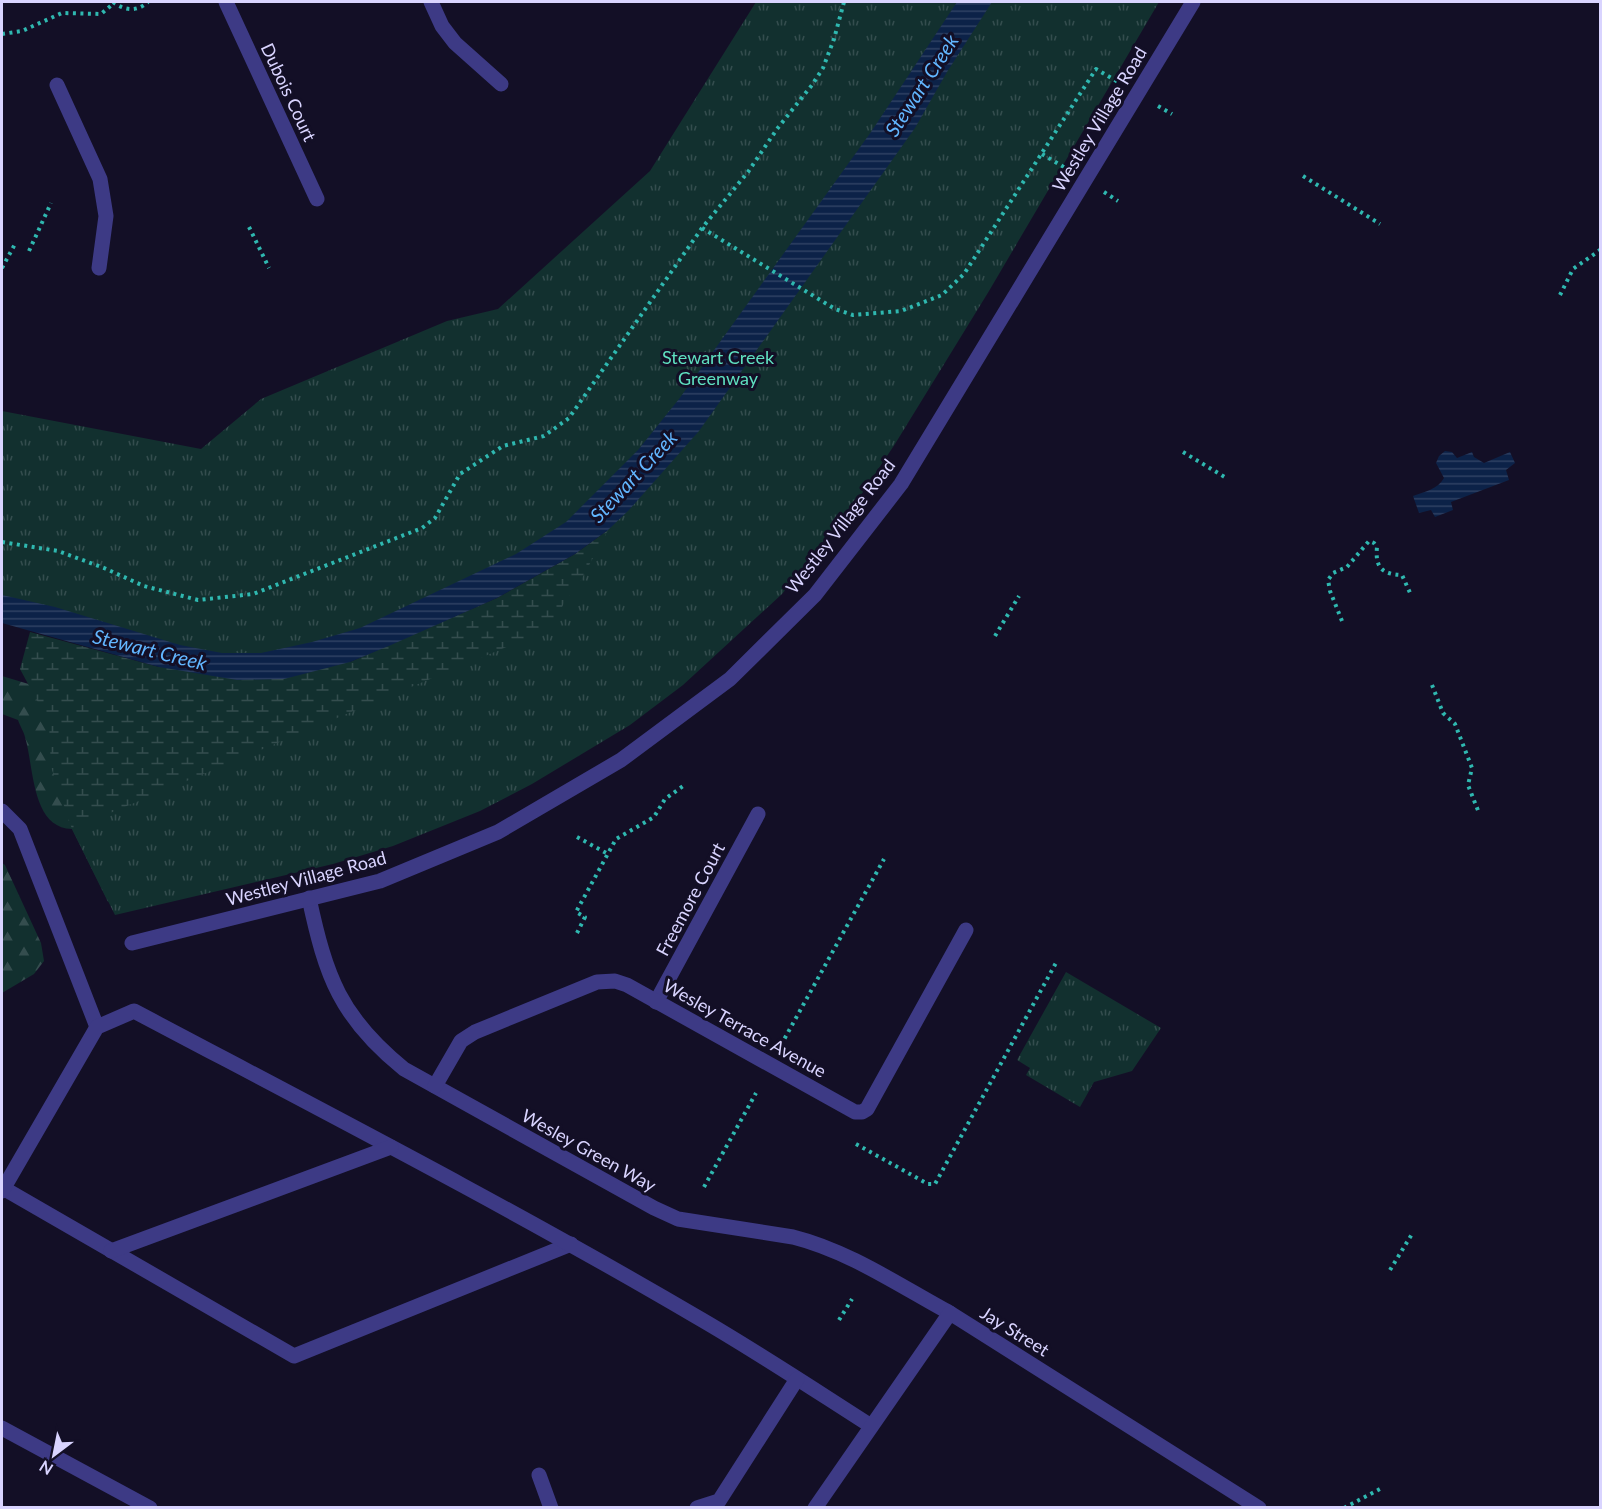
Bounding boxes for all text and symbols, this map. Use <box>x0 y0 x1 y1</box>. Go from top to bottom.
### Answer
water label: Stewart Creek <box>879 29 963 140</box>
street label: Dubois Court <box>257 39 322 145</box>
street label: Westley Village Road <box>1047 43 1151 195</box>
park label: Stewart Creek Greenway <box>662 346 775 389</box>
water label: Stewart Creek <box>584 425 682 527</box>
street label: Westley Village Road <box>781 454 899 598</box>
water label: Stewart Creek <box>90 623 210 675</box>
street label: Freemore Court <box>651 838 729 959</box>
street label: Westley Village Road <box>224 846 388 910</box>
street label: Wesley Terrace Avenue <box>660 974 830 1082</box>
street label: Wesley Green Way <box>518 1104 661 1196</box>
street label: Jay Street <box>977 1301 1054 1361</box>
north arrow <box>24 1425 84 1485</box>
text: N <box>36 1457 56 1479</box>

